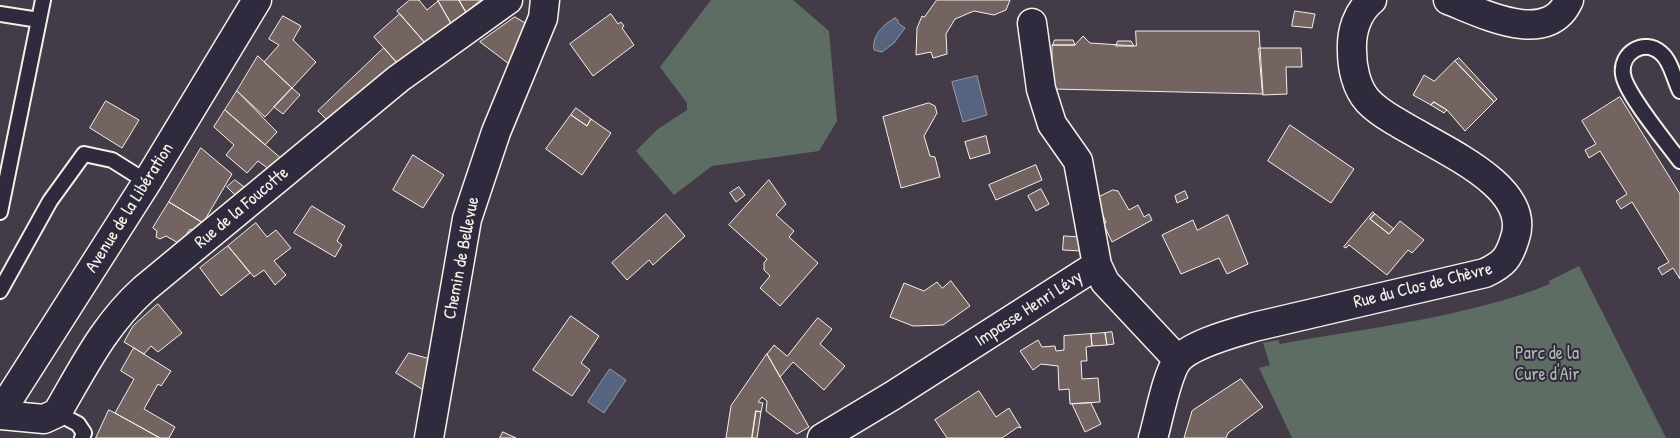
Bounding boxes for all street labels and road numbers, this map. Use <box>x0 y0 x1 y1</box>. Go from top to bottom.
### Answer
street label: Avenue de la Libération <box>81 139 179 277</box>
street label: Rue de la Foucotte <box>191 162 293 254</box>
street label: Chemin de Bellevue <box>440 195 484 321</box>
street label: Rue du Clos de Chèvre <box>1351 258 1495 314</box>
street label: Impasse Henri Lévy <box>971 266 1087 352</box>

